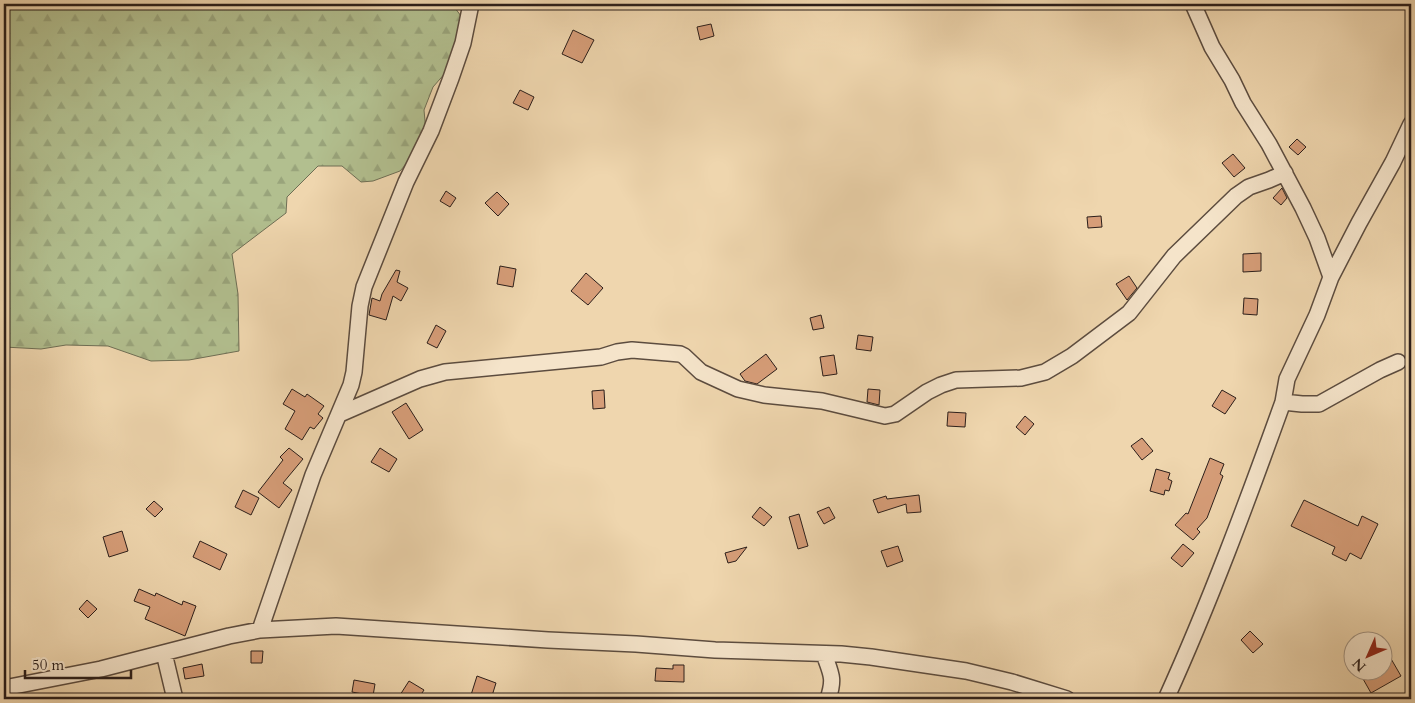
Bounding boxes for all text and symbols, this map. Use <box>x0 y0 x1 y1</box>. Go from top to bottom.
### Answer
north arrow <box>1342 630 1392 680</box>
scale bar <box>25 648 131 680</box>
text: N <box>1348 654 1370 676</box>
text: 50 m <box>32 655 64 675</box>

